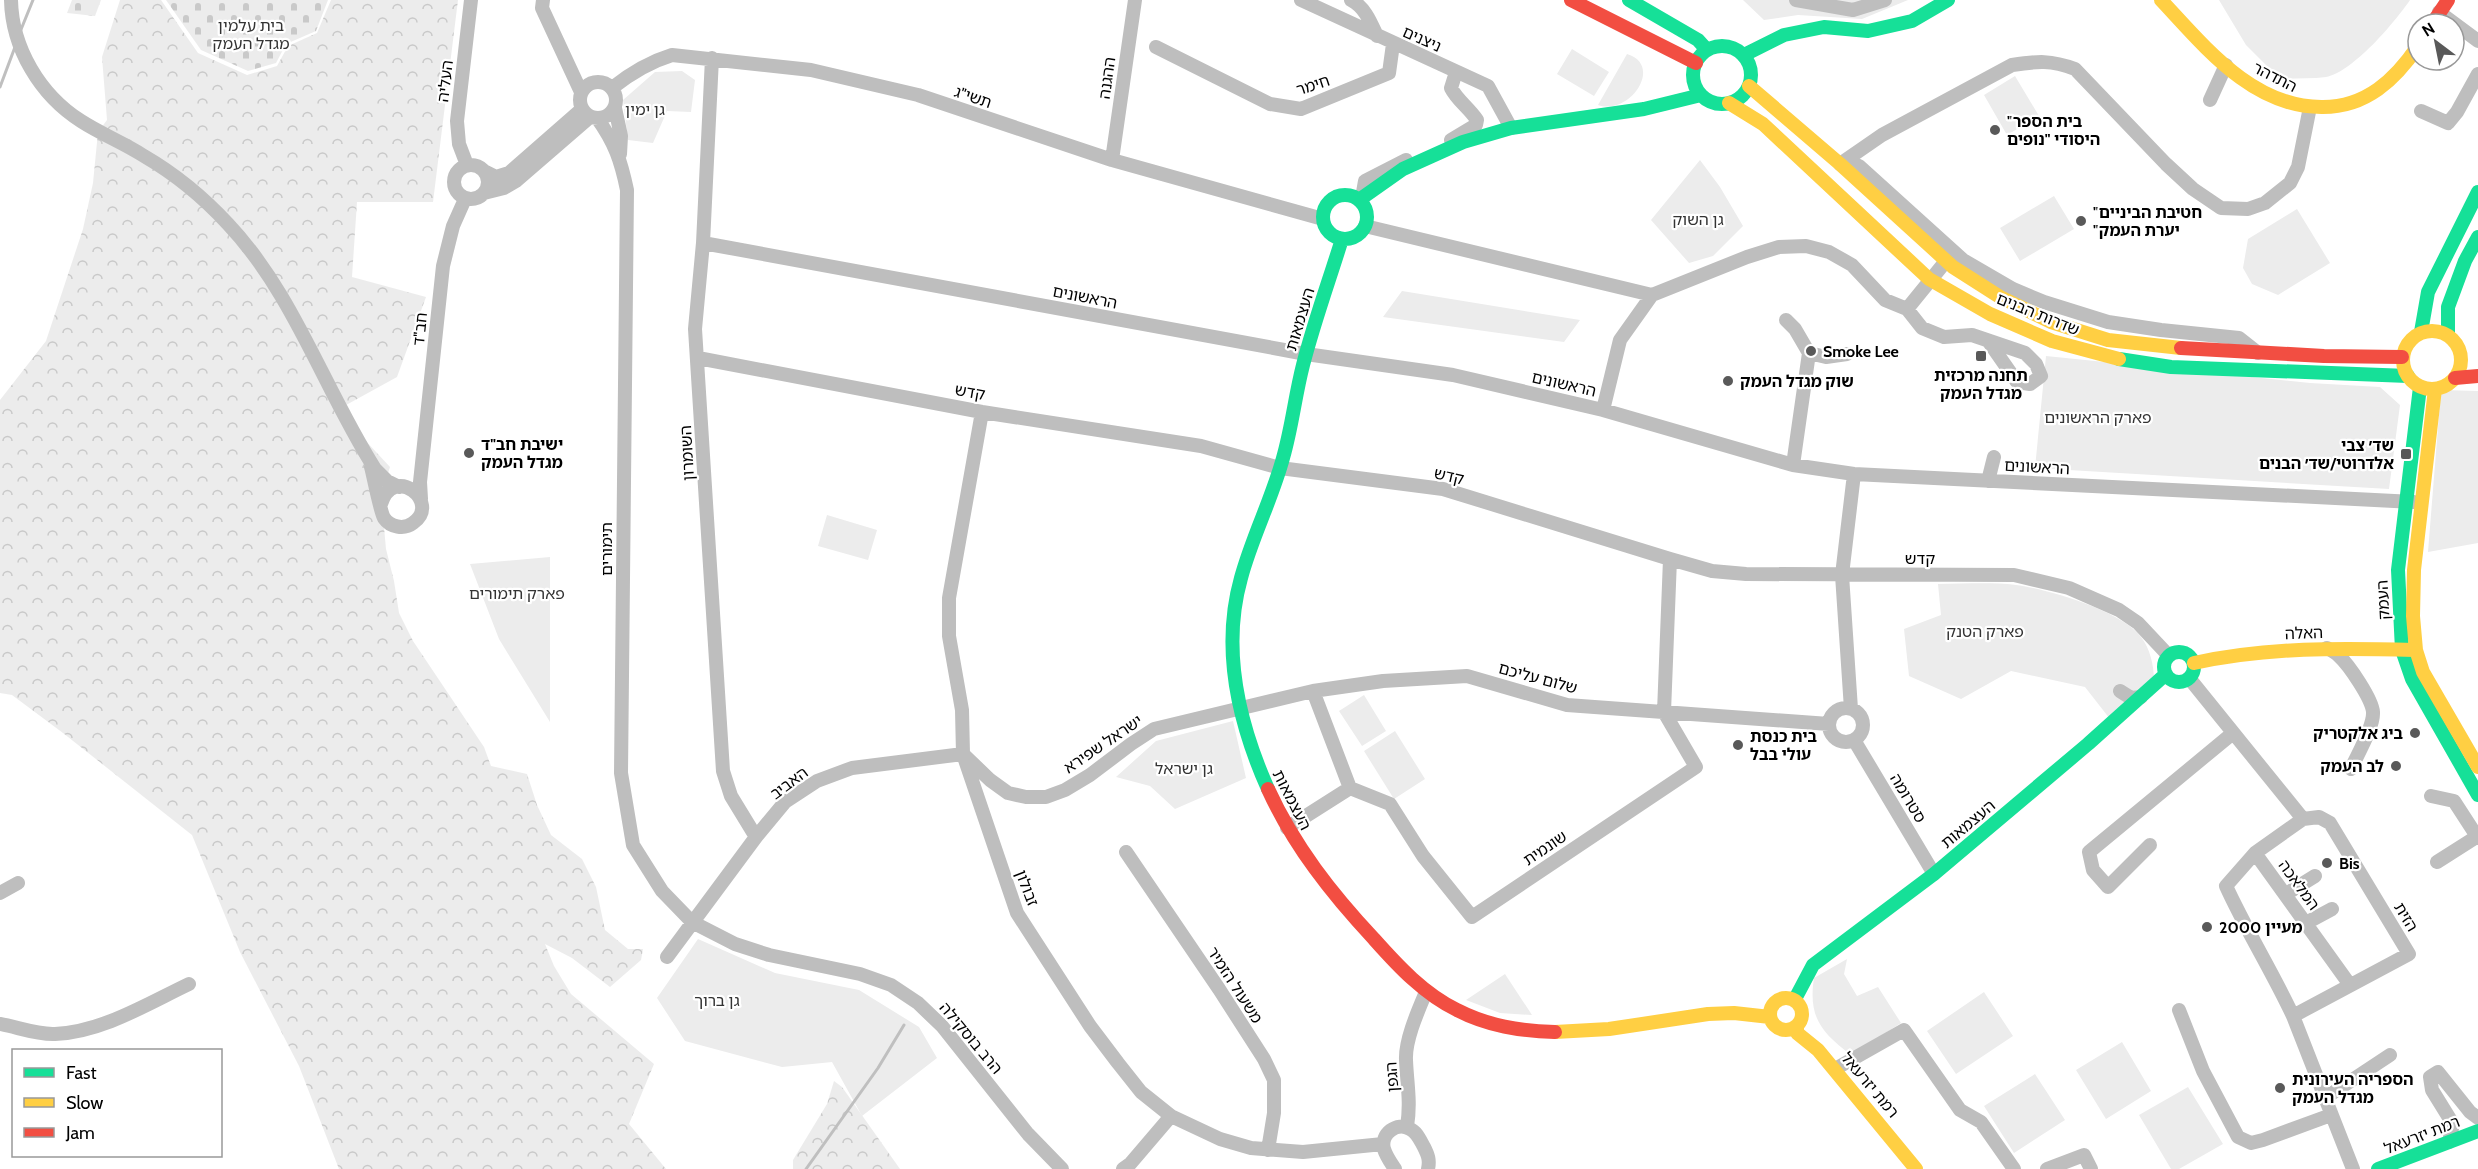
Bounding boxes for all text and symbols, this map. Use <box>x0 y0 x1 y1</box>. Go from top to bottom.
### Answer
north arrow <box>2406 12 2466 72</box>
park label: בית עלמין מגדל העמק <box>212 16 290 53</box>
text: N <box>2418 19 2438 41</box>
street label: ניצנים <box>1400 22 1444 56</box>
street label: ההגנה <box>1095 56 1119 100</box>
street label: התדהר <box>2250 58 2300 96</box>
street label: העליה <box>433 59 457 103</box>
street label: חימר <box>1294 71 1332 99</box>
street label: תשי"ג <box>952 82 994 112</box>
park label: גן ימין <box>625 100 665 119</box>
place label: "בית הספר היסודי "נופים <box>2007 112 2100 149</box>
marker: "בית הספר היסודי "נופים <box>1988 123 2002 137</box>
place label: "חטיבת הביניים "יערת העמק <box>2093 203 2202 240</box>
park label: גן השוק <box>1672 210 1724 229</box>
marker: "חטיבת הביניים "יערת העמק <box>2074 214 2088 228</box>
street label: הראשונים <box>1051 281 1119 313</box>
street label: העצמאות <box>1281 285 1319 353</box>
street label: שדרות הבנים <box>1994 289 2082 339</box>
street label: חב"ד <box>409 311 431 347</box>
place label: Smoke Lee <box>1823 342 1899 361</box>
marker: Smoke Lee <box>1804 344 1818 358</box>
marker: תחנה מרכזית מגדל העמק <box>1974 349 1988 363</box>
place label: תחנה מרכזית מגדל העמק <box>1934 366 2028 403</box>
street label: הראשונים <box>1530 367 1598 401</box>
place label: שוק מגדל העמק <box>1740 372 1854 391</box>
marker: שוק מגדל העמק <box>1721 374 1735 388</box>
street label: קדש <box>953 380 987 404</box>
park label: פארק הראשונים <box>2044 408 2152 427</box>
street label: השומרון <box>676 425 698 481</box>
place label: ישיבת חב"ד מגדל העמק <box>481 435 563 472</box>
place label: שד׳ צבי אלדרוטי/שד׳ הבנים <box>2259 436 2394 473</box>
marker: ישיבת חב"ד מגדל העמק <box>462 446 476 460</box>
marker: שד׳ צבי אלדרוטי/שד׳ הבנים <box>2399 447 2413 461</box>
street label: הראשונים <box>2004 456 2070 478</box>
street label: קדש <box>1432 463 1466 489</box>
street label: תימורים <box>597 522 616 576</box>
street label: קדש <box>1905 549 1935 568</box>
street label: העמק <box>2372 579 2394 621</box>
park label: פארק תימורים <box>469 584 565 603</box>
park label: פארק הטנק <box>1946 622 2024 641</box>
street label: האלה <box>2284 623 2324 643</box>
street label: שלום עליכם <box>1496 658 1580 698</box>
street label: ישראל שפירא <box>1060 711 1146 777</box>
place label: ביג אלקטריק <box>2313 724 2403 743</box>
marker: ביג אלקטריק <box>2408 726 2422 740</box>
place label: בית כנסת עולי בבל <box>1750 727 1817 764</box>
marker: בית כנסת עולי בבל <box>1731 738 1745 752</box>
place label: לב העמק <box>2320 757 2384 776</box>
park label: גן ישראל <box>1155 759 1213 778</box>
marker: לב העמק <box>2389 759 2403 773</box>
street label: האביב <box>766 763 812 803</box>
street label: העצמאות <box>1269 767 1315 833</box>
street label: סטרומה <box>1886 770 1930 826</box>
street label: העצמאות <box>1937 796 1999 852</box>
street label: שונמית <box>1520 827 1570 869</box>
place label: Bis <box>2339 854 2360 873</box>
street label: המלאכה <box>2274 856 2324 914</box>
marker: Bis <box>2320 856 2334 870</box>
street label: זבולון <box>1011 867 1043 909</box>
street label: הזית <box>2390 899 2422 935</box>
place label: מעיין 2000 <box>2219 918 2303 937</box>
marker: מעיין 2000 <box>2200 920 2214 934</box>
street label: משעול הזמיר <box>1203 943 1267 1027</box>
park label: גן ברוך <box>694 991 740 1010</box>
street label: הרב בוסקילה <box>936 998 1006 1078</box>
street label: רמת יזרעאל <box>1837 1048 1903 1122</box>
legend <box>12 1049 222 1157</box>
street label: הגפן <box>1381 1061 1403 1093</box>
text: Fast <box>66 1062 97 1084</box>
place label: הספריה העירונית מגדל העמק <box>2292 1070 2414 1107</box>
marker: הספריה העירונית מגדל העמק <box>2273 1081 2287 1095</box>
text: Slow <box>66 1092 103 1114</box>
street label: רמת יזרעאל <box>2381 1112 2463 1158</box>
text: Jam <box>65 1122 95 1144</box>

